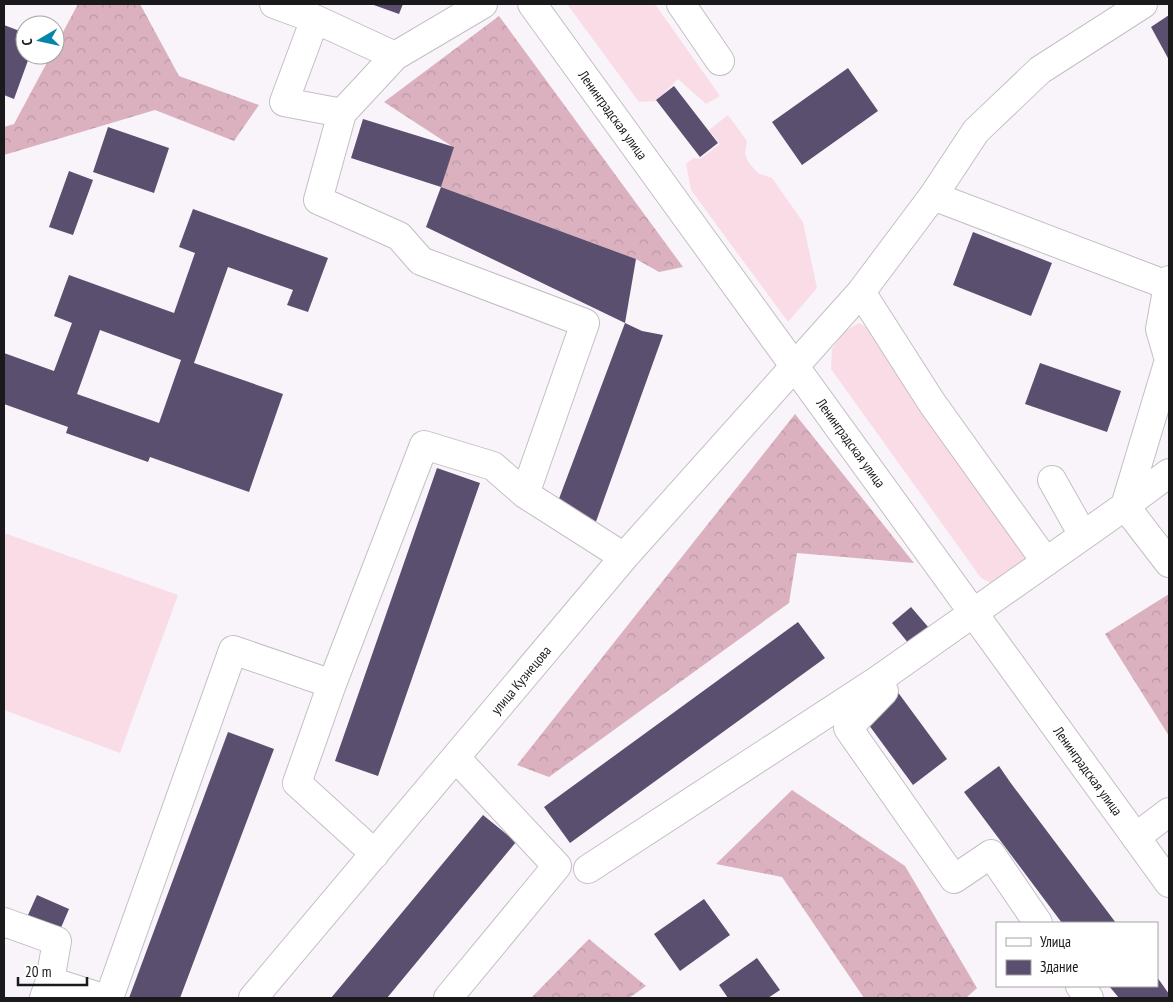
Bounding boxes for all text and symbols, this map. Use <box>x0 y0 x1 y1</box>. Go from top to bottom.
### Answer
north arrow <box>15 15 65 65</box>
text: С <box>18 37 37 47</box>
street label: Ленинградская улица <box>574 66 651 163</box>
street label: Ленинградская улица <box>812 394 889 491</box>
street label: улица Кузнецова <box>487 642 555 718</box>
street label: Ленинградская улица <box>1049 722 1126 819</box>
legend <box>996 922 1158 987</box>
text: Улица <box>1040 932 1071 951</box>
scale bar <box>18 954 86 986</box>
text: Здание <box>1040 957 1078 976</box>
text: 20 m <box>25 962 51 981</box>

